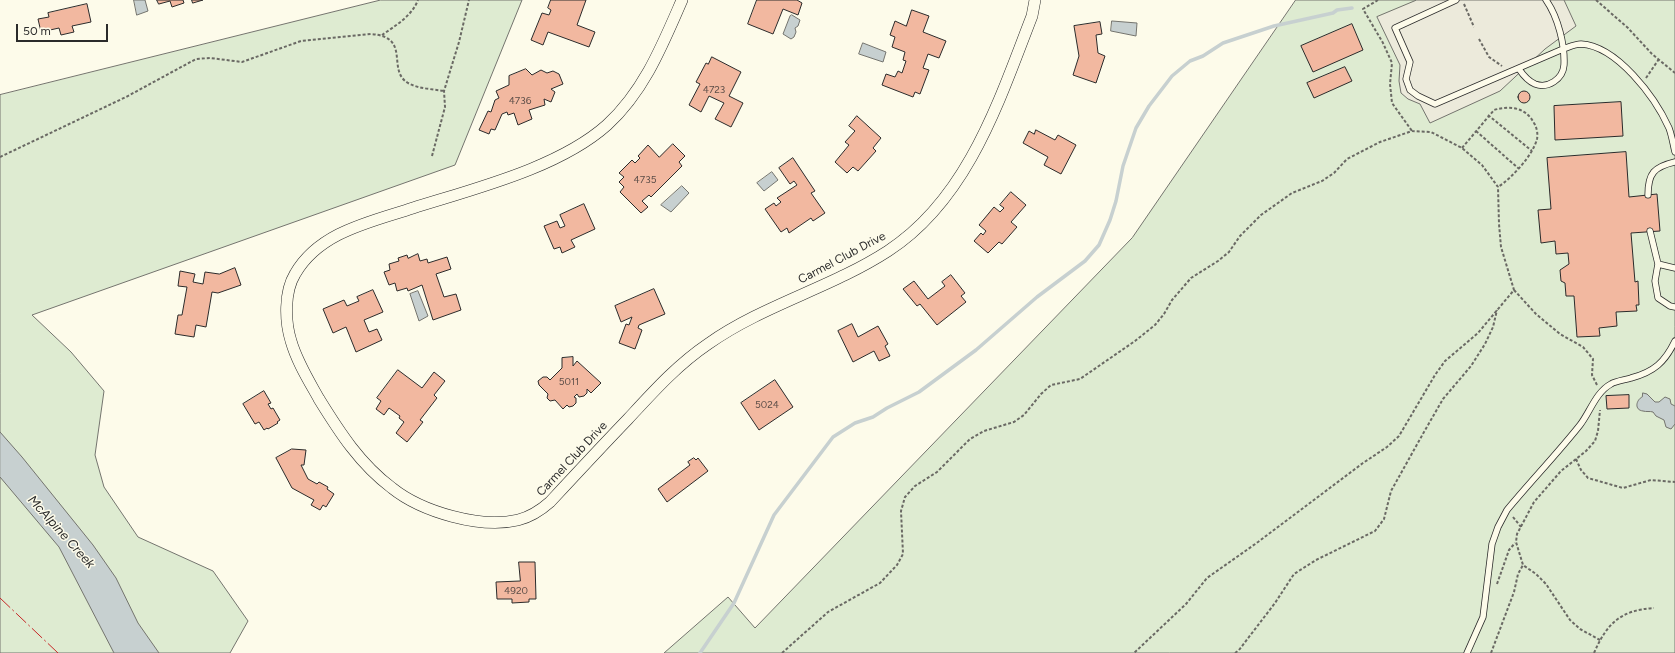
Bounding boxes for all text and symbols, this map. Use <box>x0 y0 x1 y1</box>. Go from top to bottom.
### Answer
scale bar <box>18 16 110 42</box>
text: 50 m <box>23 24 51 38</box>
house number: 4723 <box>703 84 725 96</box>
house number: 4736 <box>509 95 531 107</box>
house number: 4735 <box>634 174 656 186</box>
street label: Carmel Club Drive <box>796 229 888 287</box>
house number: 5011 <box>559 376 579 388</box>
house number: 5024 <box>755 399 779 411</box>
street label: Carmel Club Drive <box>534 419 610 499</box>
water label: McAlpine Creek <box>24 492 98 572</box>
house number: 4920 <box>504 585 528 597</box>

